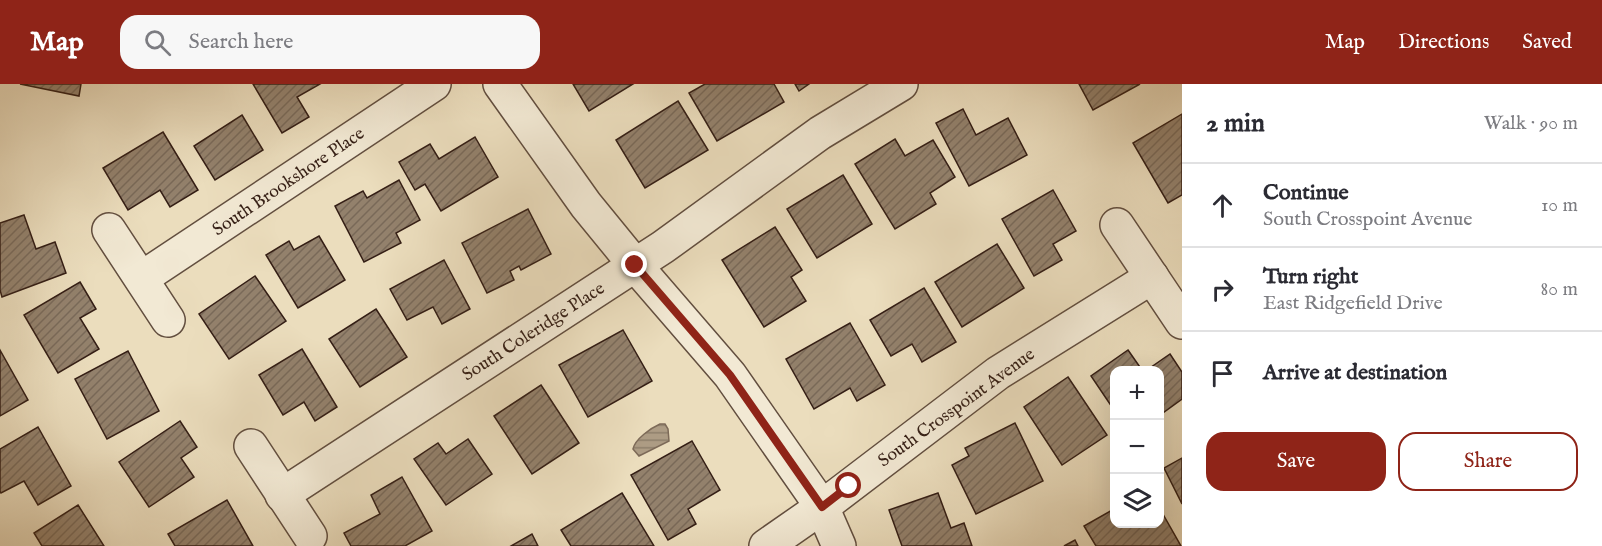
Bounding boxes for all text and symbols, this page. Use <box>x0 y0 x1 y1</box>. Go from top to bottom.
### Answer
search box <box>120 15 540 69</box>
text: Map <box>30 25 84 60</box>
icon: search <box>141 26 174 59</box>
text: Search here <box>189 28 293 56</box>
text: Map <box>1325 29 1365 56</box>
text: Directions <box>1398 29 1489 56</box>
text: Saved <box>1522 29 1572 56</box>
text: 2 min <box>1206 107 1265 140</box>
text: Walk · 90 m <box>1484 111 1578 136</box>
street label: South Brookshore Place <box>208 123 369 242</box>
text: Continue <box>1263 179 1349 207</box>
icon: ahead <box>1206 189 1239 222</box>
text: 10 m <box>1541 193 1578 218</box>
text: South Crosspoint Avenue <box>1263 207 1472 232</box>
route end <box>621 251 647 277</box>
text: Turn right <box>1263 263 1358 291</box>
icon: right <box>1206 273 1239 306</box>
text: 80 m <box>1541 277 1578 302</box>
street label: South Coleridge Place <box>458 278 609 387</box>
text: East Ridgefield Drive <box>1263 291 1443 316</box>
street label: South Crosspoint Avenue <box>874 344 1040 473</box>
icon: arrive <box>1206 357 1239 390</box>
text: Arrive at destination <box>1263 359 1447 387</box>
map controls <box>1110 366 1164 528</box>
button: + <box>1110 366 1164 420</box>
button: − <box>1110 420 1164 474</box>
button: Save <box>1206 432 1386 491</box>
button: Share <box>1398 432 1578 491</box>
route start <box>835 472 861 498</box>
button: layers <box>1110 474 1164 528</box>

